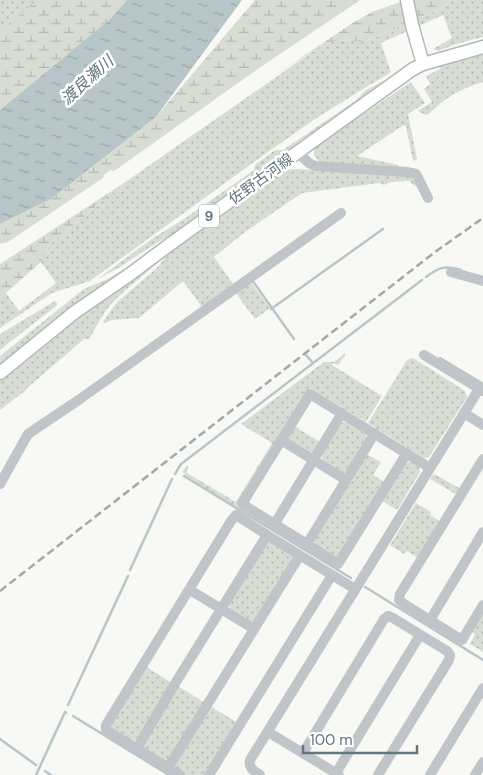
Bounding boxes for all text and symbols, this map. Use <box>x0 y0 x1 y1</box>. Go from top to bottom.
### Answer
water label: 渡良瀬川 <box>56 49 119 109</box>
street label: 佐野古河線 <box>225 149 297 209</box>
road number: 9 <box>199 205 219 228</box>
scale bar <box>303 722 417 754</box>
text: 100 m <box>310 730 353 750</box>

